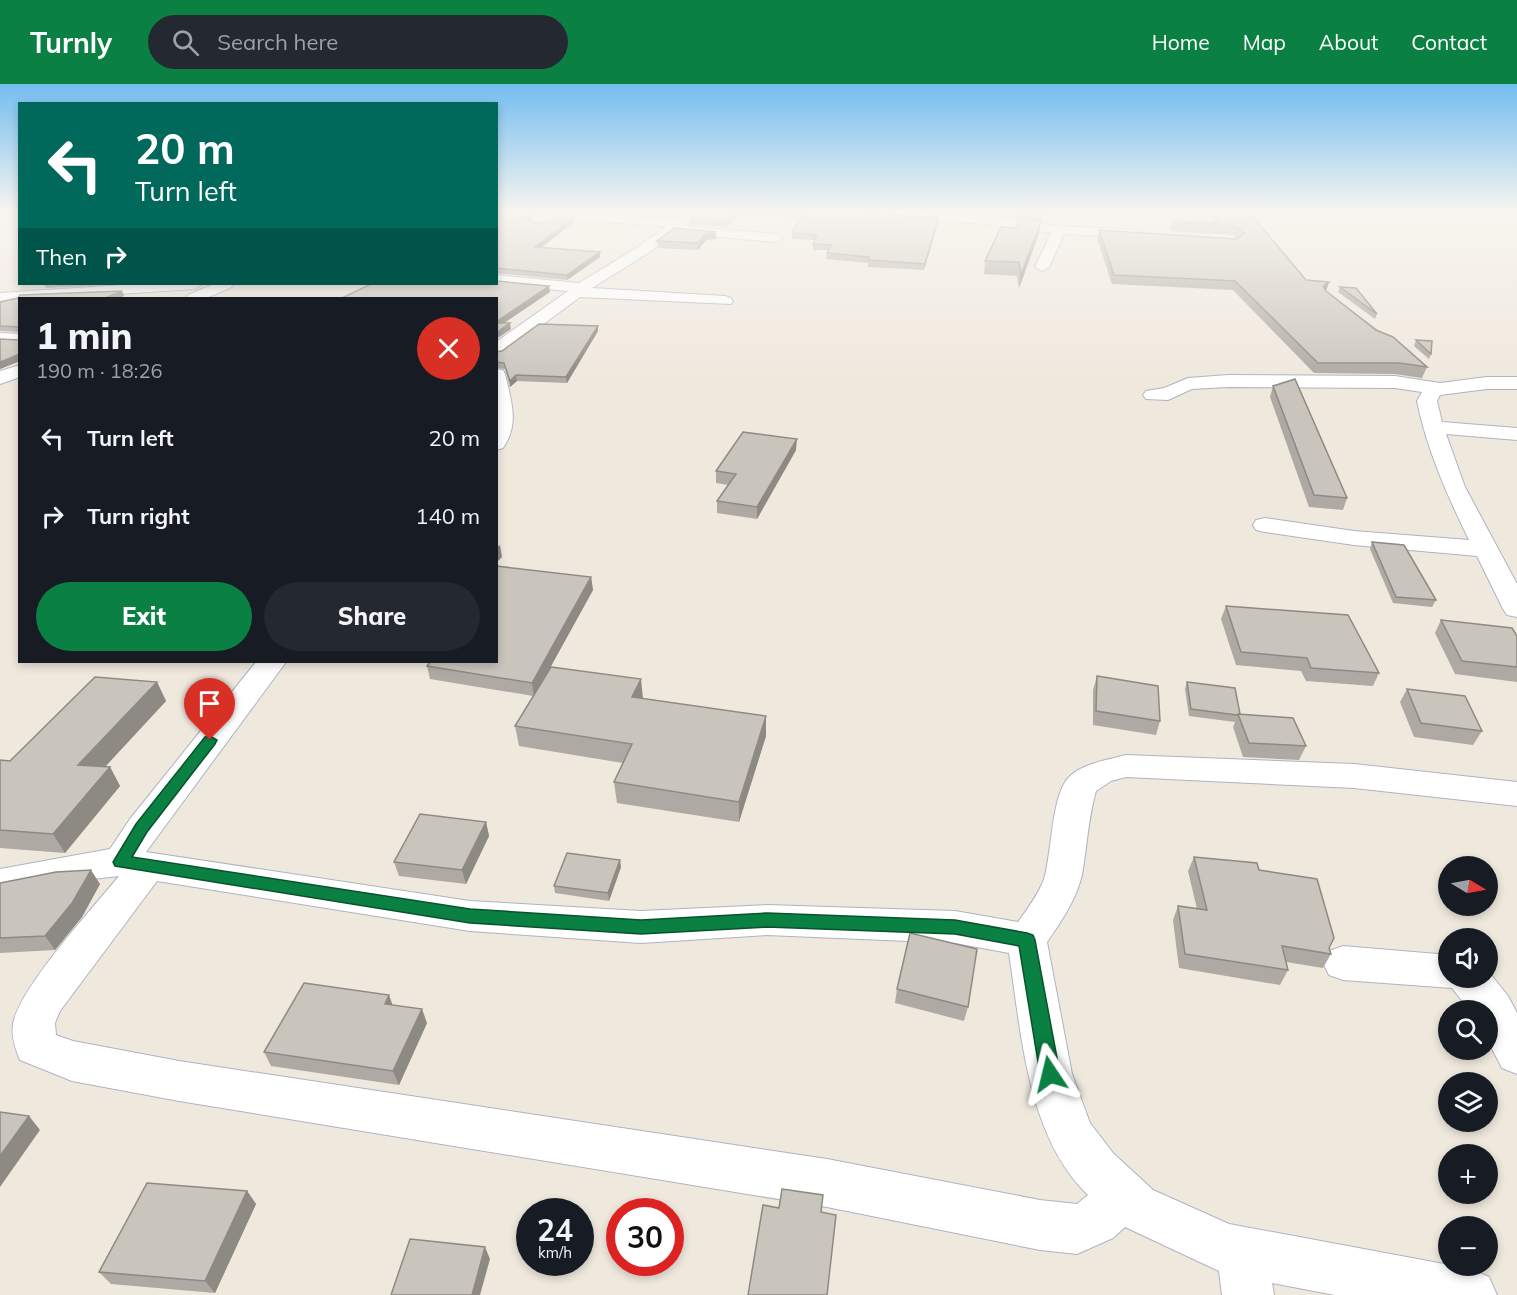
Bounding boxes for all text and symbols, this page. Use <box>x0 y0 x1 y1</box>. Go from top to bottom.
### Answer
search box <box>148 15 568 69</box>
text: Turnly <box>30 25 112 60</box>
icon: search <box>169 26 202 59</box>
text: Search here <box>217 28 338 56</box>
text: Home <box>1152 29 1210 55</box>
text: Map <box>1243 29 1286 55</box>
text: About <box>1319 29 1378 55</box>
text: Contact <box>1411 29 1487 55</box>
text: 20 m <box>135 122 235 175</box>
icon: left <box>36 126 114 204</box>
text: Turn left <box>135 174 237 208</box>
icon: right <box>99 240 132 273</box>
text: Then <box>36 243 87 271</box>
text: 1 min <box>36 313 132 358</box>
button: close <box>417 317 480 380</box>
text: 190 m · 18:26 <box>36 358 162 383</box>
icon: left <box>36 422 69 455</box>
text: Turn left <box>87 424 174 452</box>
text: 20 m <box>429 424 480 452</box>
icon: right <box>36 500 69 533</box>
text: Turn right <box>87 502 190 530</box>
text: 140 m <box>415 502 480 530</box>
button: Exit <box>36 582 252 651</box>
button: Share <box>264 582 480 651</box>
pin <box>184 678 235 740</box>
icon: arrive <box>193 687 226 720</box>
north arrow <box>1438 856 1498 916</box>
map controls <box>1438 856 1498 1276</box>
button: sound <box>1438 928 1498 988</box>
button: search <box>1438 1000 1498 1060</box>
position arrow <box>1018 1042 1082 1106</box>
button: layers <box>1438 1072 1498 1132</box>
button: + <box>1438 1144 1498 1204</box>
speed limit sign: 30 <box>606 1198 684 1276</box>
text: 24 <box>537 1211 573 1249</box>
button: − <box>1438 1216 1498 1276</box>
text: km/h <box>538 1243 572 1262</box>

